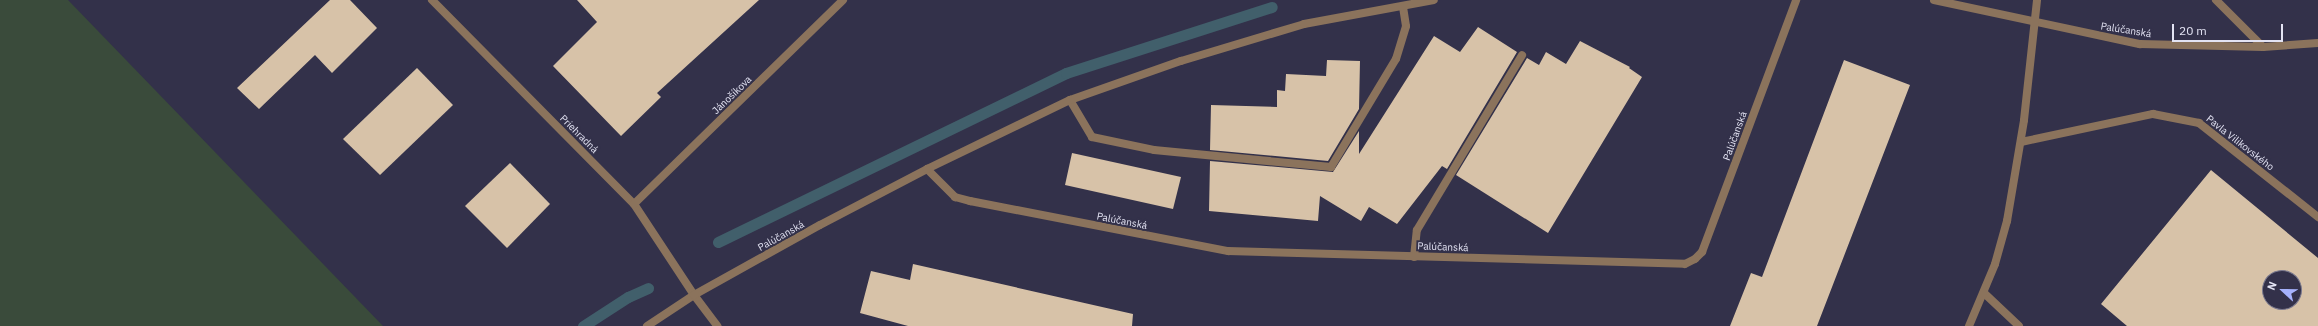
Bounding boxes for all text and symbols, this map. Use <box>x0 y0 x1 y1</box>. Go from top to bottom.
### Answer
scale bar <box>2174 16 2285 42</box>
street label: Palúčanská <box>2100 20 2152 40</box>
text: 20 m <box>2179 23 2207 38</box>
street label: Jánošíkova <box>710 73 754 117</box>
street label: Palúčanská <box>1721 110 1749 162</box>
street label: Priehradná <box>557 112 601 156</box>
street label: Pavla Vilikovského <box>2204 113 2276 173</box>
street label: Palúčanská <box>1096 210 1148 232</box>
street label: Palúčanská <box>756 218 806 254</box>
street label: Palúčanská <box>1417 240 1469 254</box>
north arrow <box>2262 270 2302 310</box>
text: N <box>2264 280 2280 292</box>

